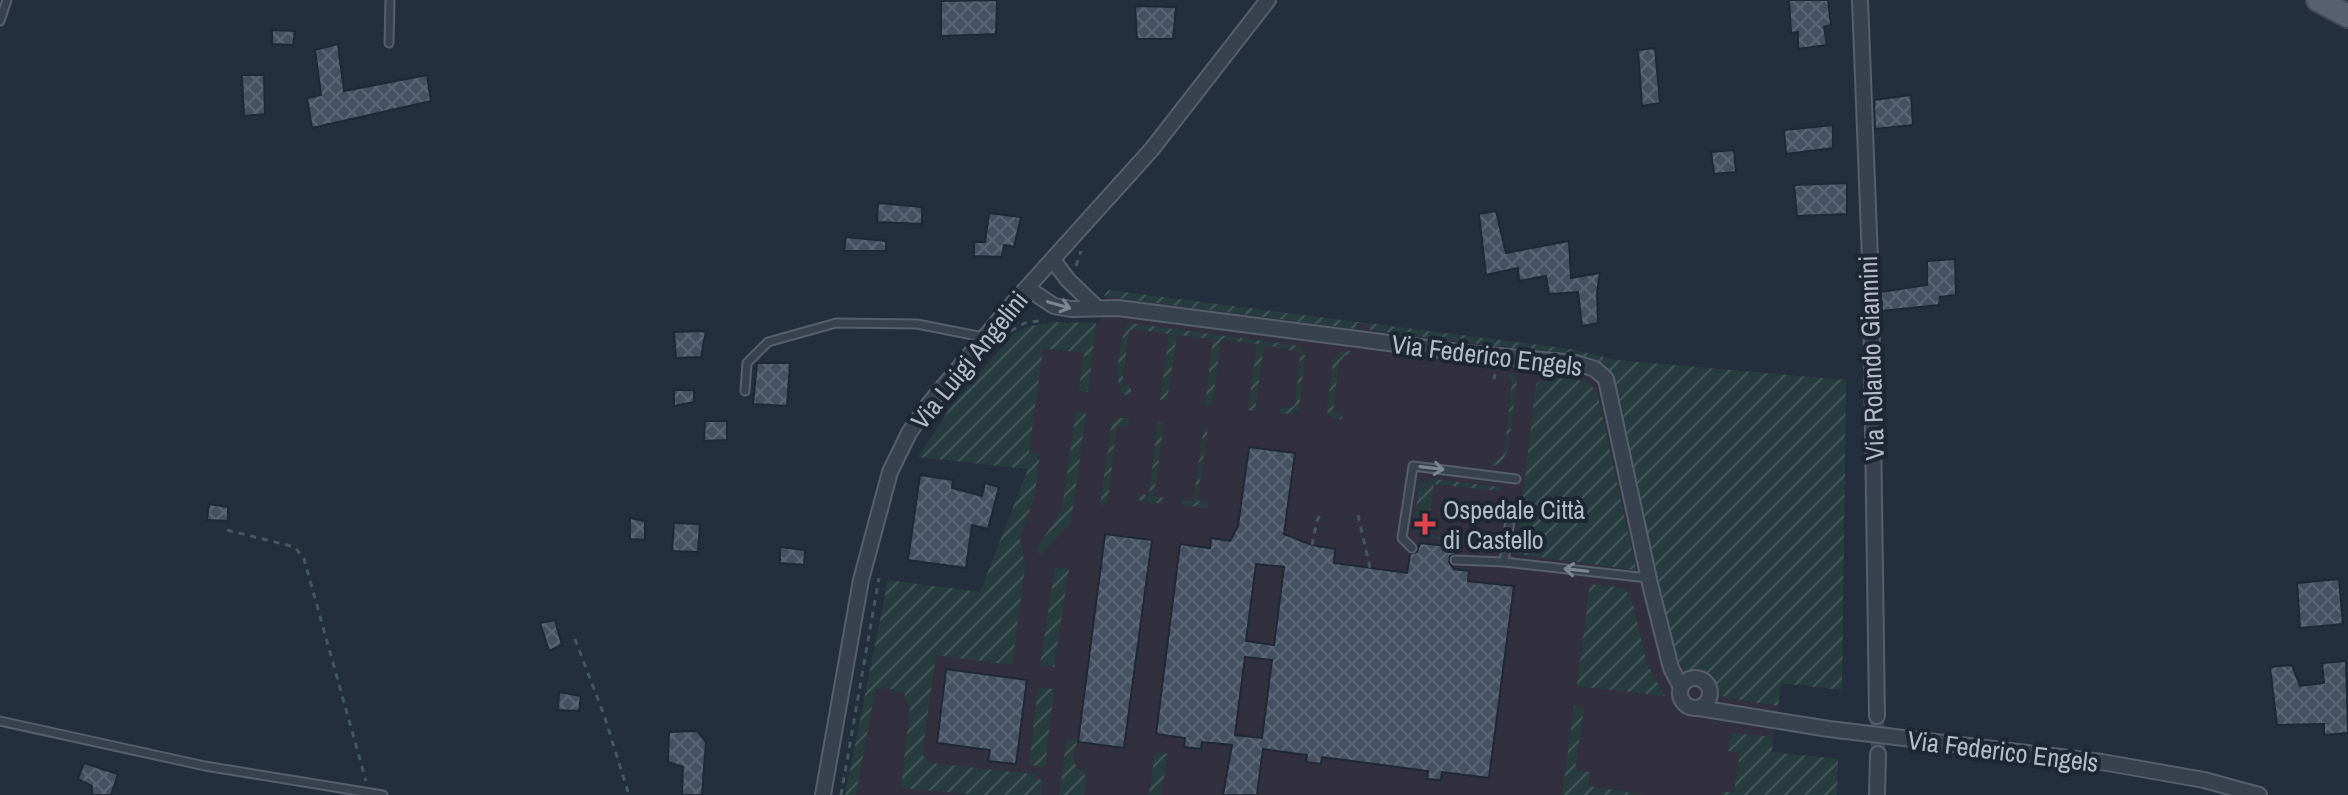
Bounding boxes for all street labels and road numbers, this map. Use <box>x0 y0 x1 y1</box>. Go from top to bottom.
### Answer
street label: Via Rolando Giannini <box>1850 255 1892 461</box>
street label: Via Luigi Angelini <box>903 284 1035 436</box>
street label: Via Federico Engels <box>1390 326 1584 384</box>
street label: Via Federico Engels <box>1906 722 2100 780</box>

